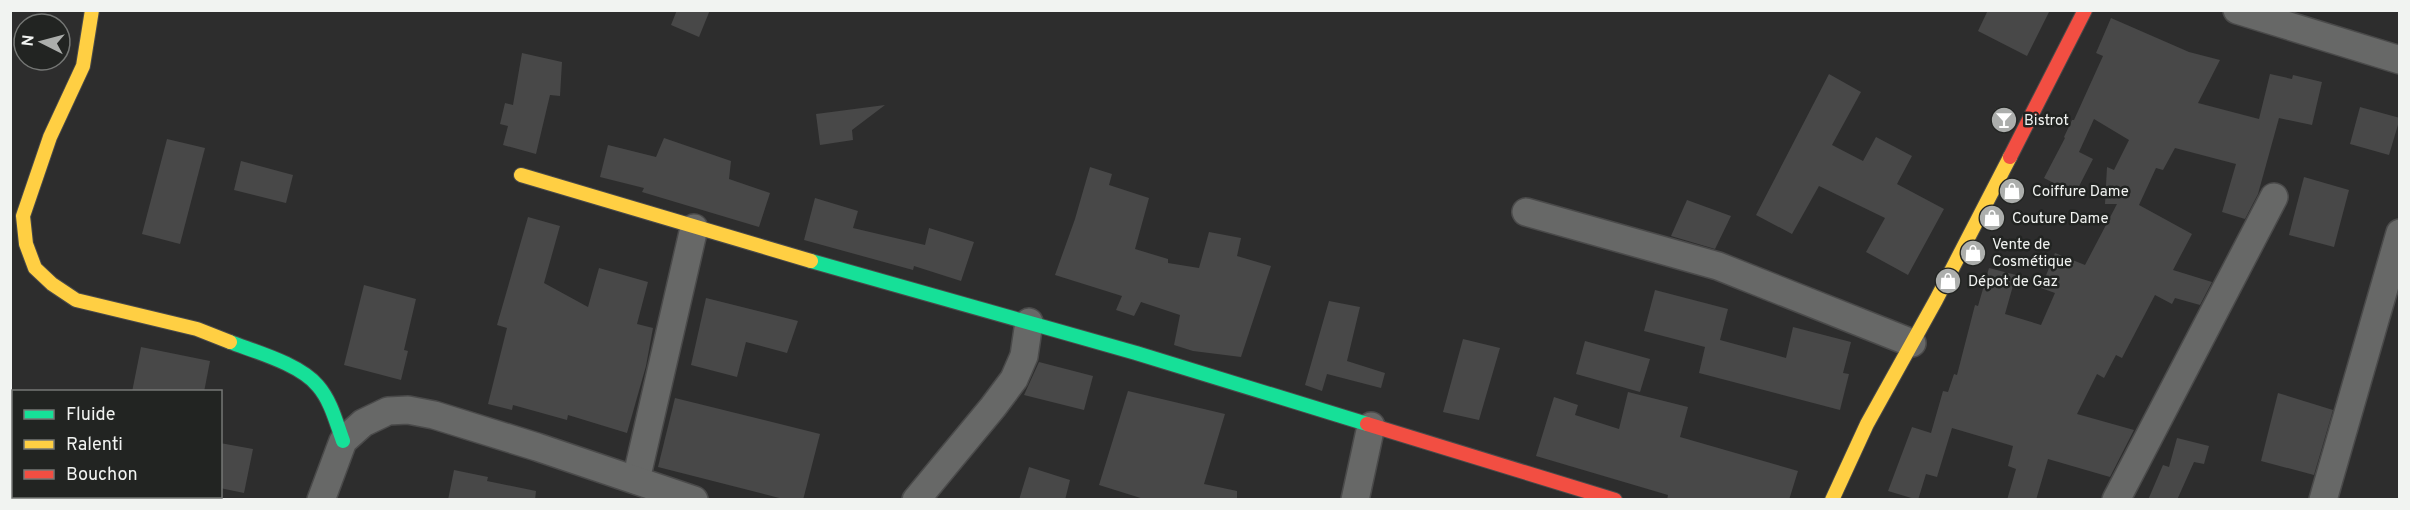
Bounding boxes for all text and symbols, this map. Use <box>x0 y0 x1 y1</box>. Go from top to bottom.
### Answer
north arrow <box>12 12 72 72</box>
text: N <box>19 34 40 47</box>
bar icon: Bistrot <box>1989 105 2019 135</box>
place label: Bistrot <box>2024 112 2069 131</box>
shop icon: Coiffure Dame <box>1997 176 2027 206</box>
place label: Coiffure Dame <box>2032 183 2129 202</box>
shop icon: Couture Dame <box>1977 203 2007 233</box>
place label: Couture Dame <box>2012 210 2109 229</box>
place label: Vente de Cosmétique <box>1992 236 2072 272</box>
shop icon: Vente de Cosmétique <box>1958 238 1988 268</box>
shop icon: Dépot de Gaz <box>1933 266 1963 296</box>
place label: Dépot de Gaz <box>1968 273 2058 292</box>
legend <box>12 390 222 498</box>
text: Fluide <box>66 404 115 427</box>
text: Ralenti <box>66 434 123 457</box>
text: Bouchon <box>66 464 138 487</box>

